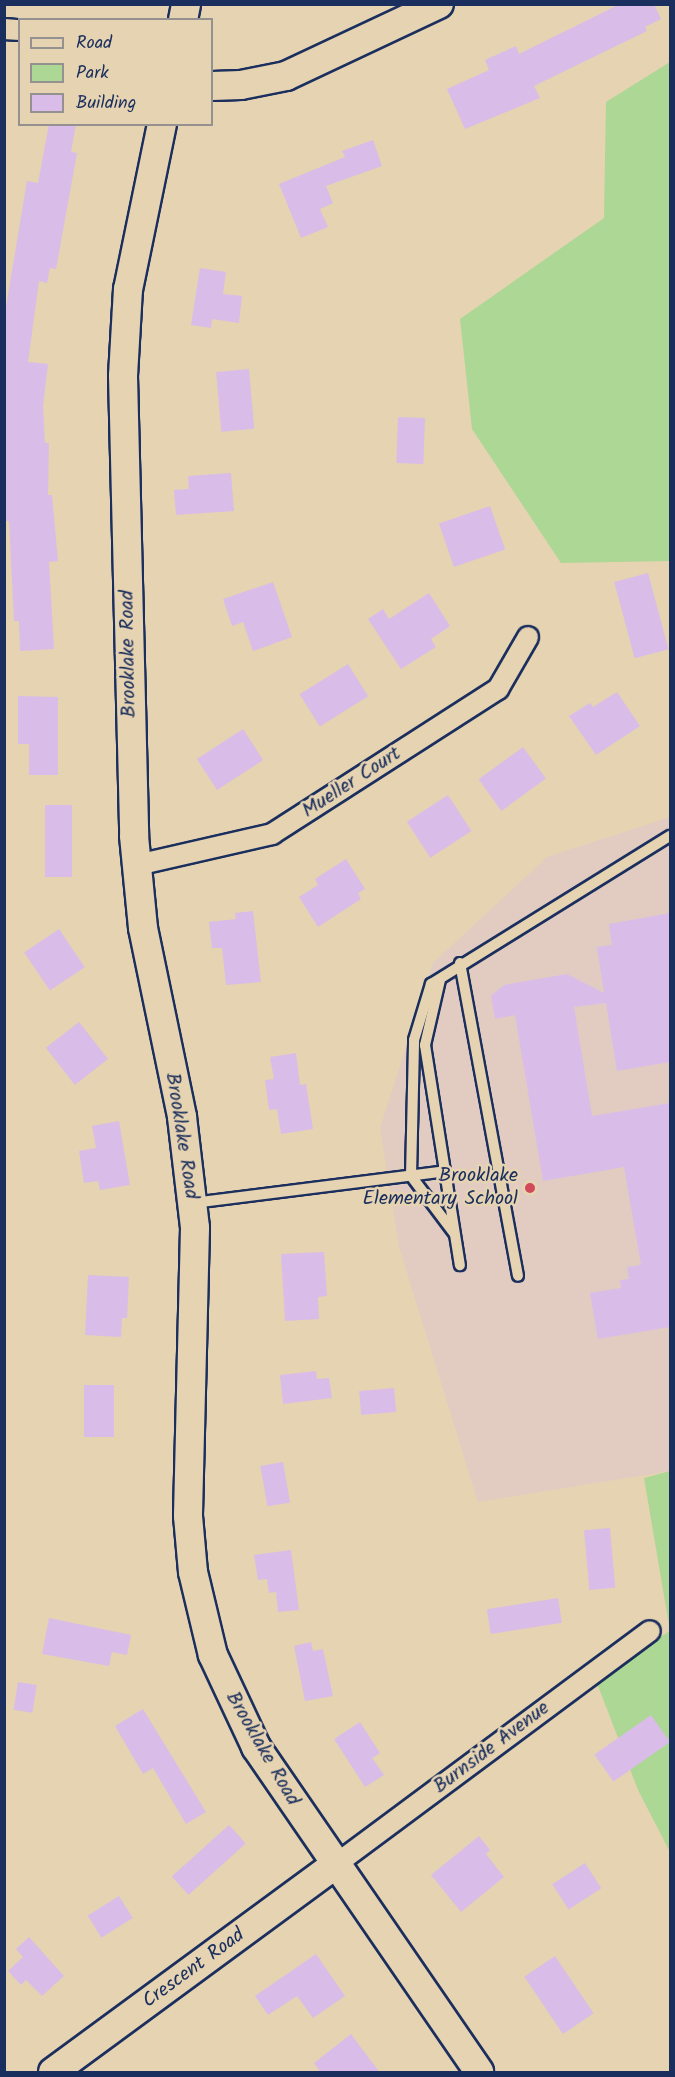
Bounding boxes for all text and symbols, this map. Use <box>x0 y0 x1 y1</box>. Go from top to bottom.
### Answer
legend <box>18 18 213 126</box>
text: Road <box>76 29 112 58</box>
text: Park <box>76 59 109 88</box>
text: Building <box>76 89 136 118</box>
street label: Brooklake Road <box>116 590 142 718</box>
street label: Mueller Court <box>298 742 406 824</box>
street label: Brooklake Road <box>159 1071 203 1201</box>
place label: Brooklake Elementary School <box>362 1164 518 1211</box>
marker: Brooklake Elementary School <box>523 1181 537 1195</box>
street label: Brooklake Road <box>220 1688 304 1810</box>
street label: Burnside Avenue <box>429 1697 555 1799</box>
street label: Crescent Road <box>138 1924 250 2014</box>

